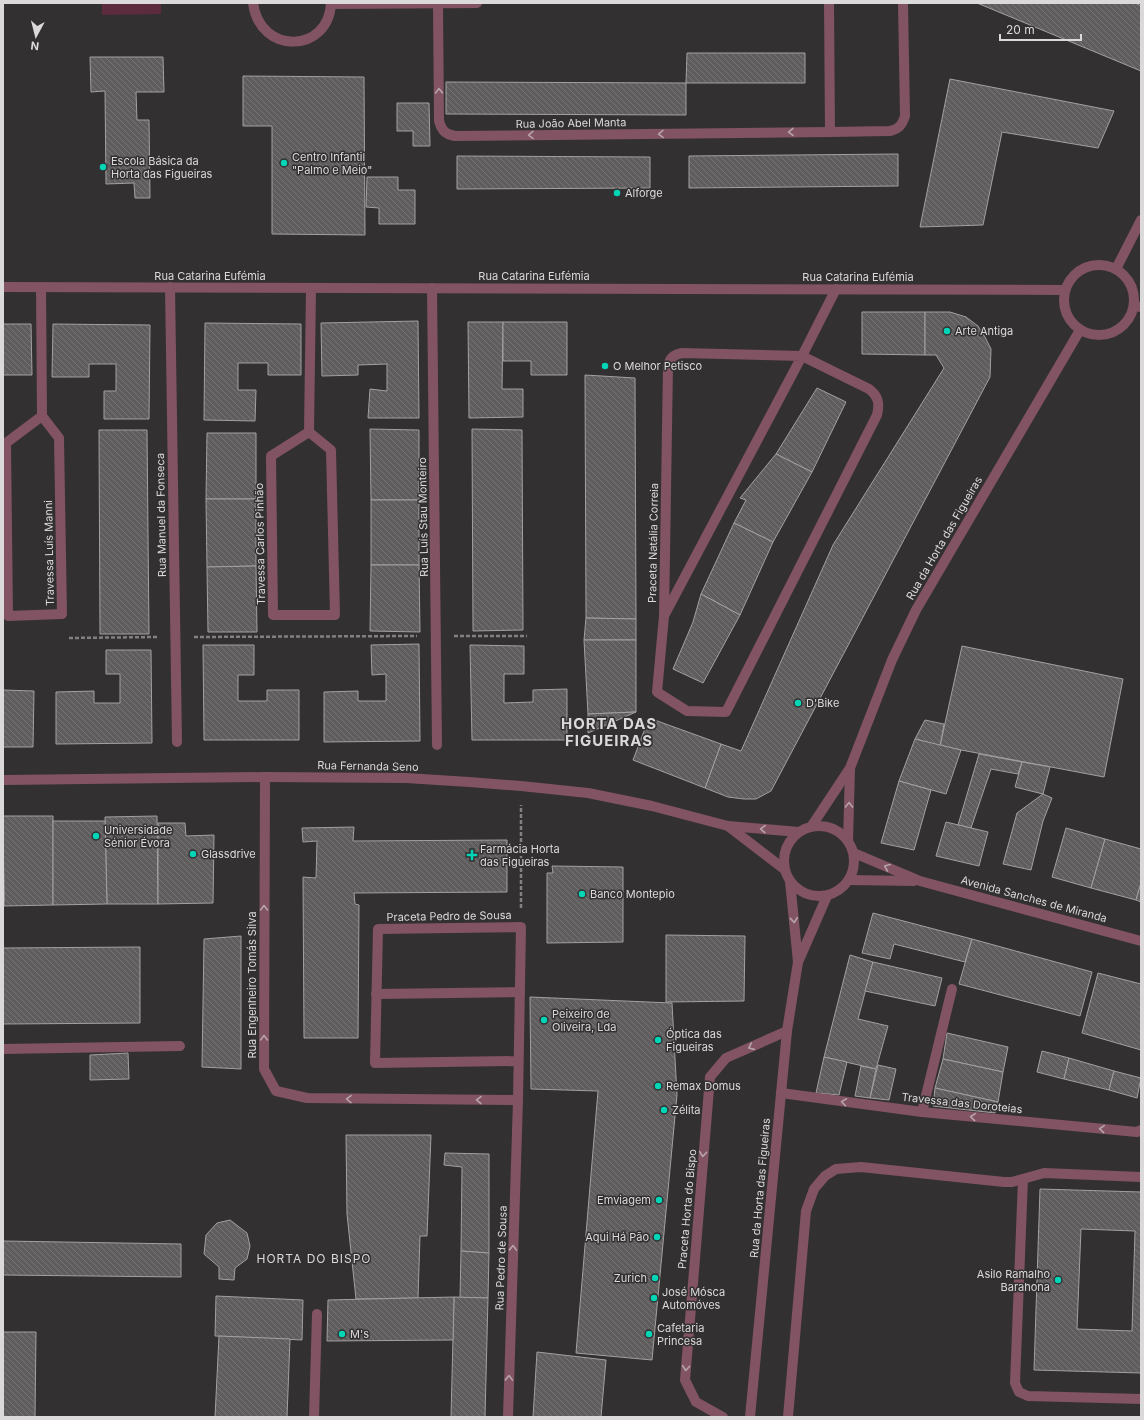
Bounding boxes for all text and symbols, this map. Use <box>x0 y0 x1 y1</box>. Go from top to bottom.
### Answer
north arrow <box>16 16 56 56</box>
scale bar <box>1000 16 1081 42</box>
text: 20 m <box>1006 22 1035 37</box>
text: N <box>30 38 40 53</box>
one-way arrow <box>435 88 443 94</box>
street label: Rua João Abel Manta <box>516 115 626 131</box>
one-way arrow <box>788 128 794 136</box>
one-way arrow <box>658 130 664 138</box>
one-way arrow <box>528 131 534 139</box>
place label: Centro Infantil "Palmo e Meio" <box>292 150 372 177</box>
place label: Escola Básica da Horta das Figueiras <box>111 154 213 181</box>
marker: Centro Infantil "Palmo e Meio" <box>279 158 289 168</box>
marker: Escola Básica da Horta das Figueiras <box>98 162 108 172</box>
place label: Alforge <box>625 186 663 200</box>
marker: Alforge <box>612 188 622 198</box>
street label: Rua Catarina Eufémia <box>154 269 266 283</box>
street label: Rua Catarina Eufémia <box>478 269 590 283</box>
street label: Rua Catarina Eufémia <box>802 270 914 284</box>
place label: Arte Antiga <box>955 324 1013 338</box>
marker: Arte Antiga <box>942 326 952 336</box>
place label: O Melhor Petisco <box>613 359 703 373</box>
marker: O Melhor Petisco <box>600 361 610 371</box>
street label: Rua Manuel da Fonseca <box>153 453 169 577</box>
street label: Rua Luís Stau Monteiro <box>415 457 431 577</box>
street label: Rua da Horta das Figueiras <box>903 474 985 602</box>
street label: Travessa Carlos Pinhão <box>252 482 268 605</box>
street label: Praceta Natália Correia <box>645 483 661 603</box>
street label: Travessa Luís Manni <box>41 500 57 606</box>
place label: D'Bike <box>806 696 839 710</box>
marker: D'Bike <box>793 698 803 708</box>
district label: HORTA DAS FIGUEIRAS <box>561 714 657 750</box>
street label: Rua Fernanda Seno <box>317 758 419 774</box>
one-way arrow <box>845 802 853 808</box>
place label: Universidade Sénior Évora <box>104 823 172 850</box>
one-way arrow <box>760 825 766 834</box>
marker: Universidade Sénior Évora <box>91 831 101 841</box>
place label: Farmácia Horta das Figueiras <box>480 842 560 869</box>
place label: Glassdrive <box>201 847 256 861</box>
marker: Glassdrive <box>188 849 198 859</box>
marker: Farmácia Horta das Figueiras <box>467 850 477 860</box>
one-way arrow <box>883 864 891 872</box>
street label: Avenida Sanches de Miranda <box>959 873 1109 925</box>
place label: Banco Montepio <box>590 887 675 901</box>
marker: Banco Montepio <box>577 889 587 899</box>
one-way arrow <box>260 905 268 911</box>
street label: Praceta Pedro de Sousa <box>386 908 512 924</box>
street label: Rua Engenheiro Tomás Silva <box>245 911 259 1059</box>
one-way arrow <box>789 917 798 923</box>
place label: Peixeiro de Oliveira, Lda <box>552 1007 617 1034</box>
marker: Peixeiro de Oliveira, Lda <box>539 1015 549 1025</box>
place label: Óptica das Figueiras <box>666 1027 722 1054</box>
one-way arrow <box>260 1035 268 1041</box>
marker: Óptica das Figueiras <box>653 1035 663 1045</box>
one-way arrow <box>748 1042 756 1050</box>
place label: Remax Domus <box>666 1079 741 1093</box>
marker: Remax Domus <box>653 1081 663 1091</box>
street label: Travessa das Doroteias <box>901 1090 1023 1116</box>
one-way arrow <box>346 1095 352 1103</box>
one-way arrow <box>476 1096 482 1104</box>
one-way arrow <box>841 1098 847 1107</box>
place label: Zélita <box>672 1103 701 1117</box>
marker: Zélita <box>659 1105 669 1115</box>
one-way arrow <box>970 1112 976 1121</box>
street label: Rua da Horta das Figueiras <box>747 1117 773 1258</box>
one-way arrow <box>1099 1124 1105 1133</box>
street label: Praceta Horta do Bispo <box>675 1148 699 1270</box>
one-way arrow <box>699 1151 708 1157</box>
place label: Emviagem <box>597 1193 651 1207</box>
marker: Emviagem <box>654 1195 664 1205</box>
street label: Rua Pedro de Sousa <box>492 1205 510 1311</box>
place label: Aqui Há Pão <box>585 1230 649 1244</box>
marker: Aqui Há Pão <box>652 1232 662 1242</box>
one-way arrow <box>509 1245 517 1251</box>
district label: HORTA DO BISPO <box>256 1251 372 1266</box>
place label: Asilo Ramalho Barahona <box>977 1267 1050 1294</box>
place label: Zurich <box>614 1271 647 1285</box>
marker: Zurich <box>650 1273 660 1283</box>
marker: Asilo Ramalho Barahona <box>1053 1275 1063 1285</box>
place label: José Mósca Automóves <box>662 1285 725 1312</box>
marker: José Mósca Automóves <box>649 1293 659 1303</box>
place label: Cafetaria Princesa <box>657 1321 704 1348</box>
place label: M's <box>350 1327 369 1341</box>
marker: M's <box>337 1329 347 1339</box>
marker: Cafetaria Princesa <box>644 1329 654 1339</box>
one-way arrow <box>682 1364 691 1371</box>
one-way arrow <box>505 1375 513 1381</box>

